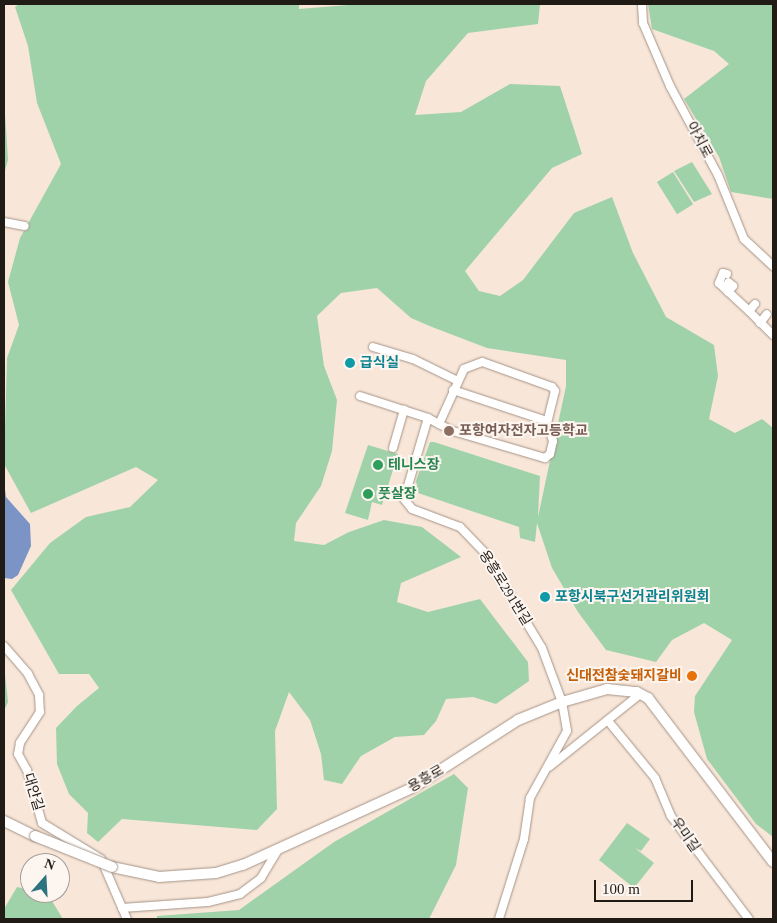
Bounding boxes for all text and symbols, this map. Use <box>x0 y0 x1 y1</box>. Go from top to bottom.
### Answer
street label: 아치로 <box>683 119 715 161</box>
place label: 급식실 <box>360 355 399 371</box>
marker: 급식실 <box>344 357 356 369</box>
place label: 포항여자전자고등학교 <box>459 423 588 439</box>
marker: 포항여자전자고등학교 <box>443 425 455 437</box>
place label: 테니스장 <box>388 457 440 473</box>
marker: 테니스장 <box>372 459 384 471</box>
place label: 풋살장 <box>378 486 417 502</box>
marker: 풋살장 <box>362 488 374 500</box>
street label: 용흥로291번길 <box>475 547 535 629</box>
place label: 포항시북구선거관리위원회 <box>555 589 710 605</box>
marker: 포항시북구선거관리위원회 <box>539 591 551 603</box>
place label: 신대전참숯돼지갈비 <box>566 668 682 684</box>
marker: 신대전참숯돼지갈비 <box>686 670 698 682</box>
street label: 용흥로 <box>405 762 447 796</box>
street label: 대안길 <box>19 771 47 813</box>
street label: 우미길 <box>667 814 703 856</box>
north arrow <box>20 853 70 903</box>
text: N <box>42 856 57 873</box>
scale bar <box>597 870 696 902</box>
text: 100 m <box>602 881 640 897</box>

